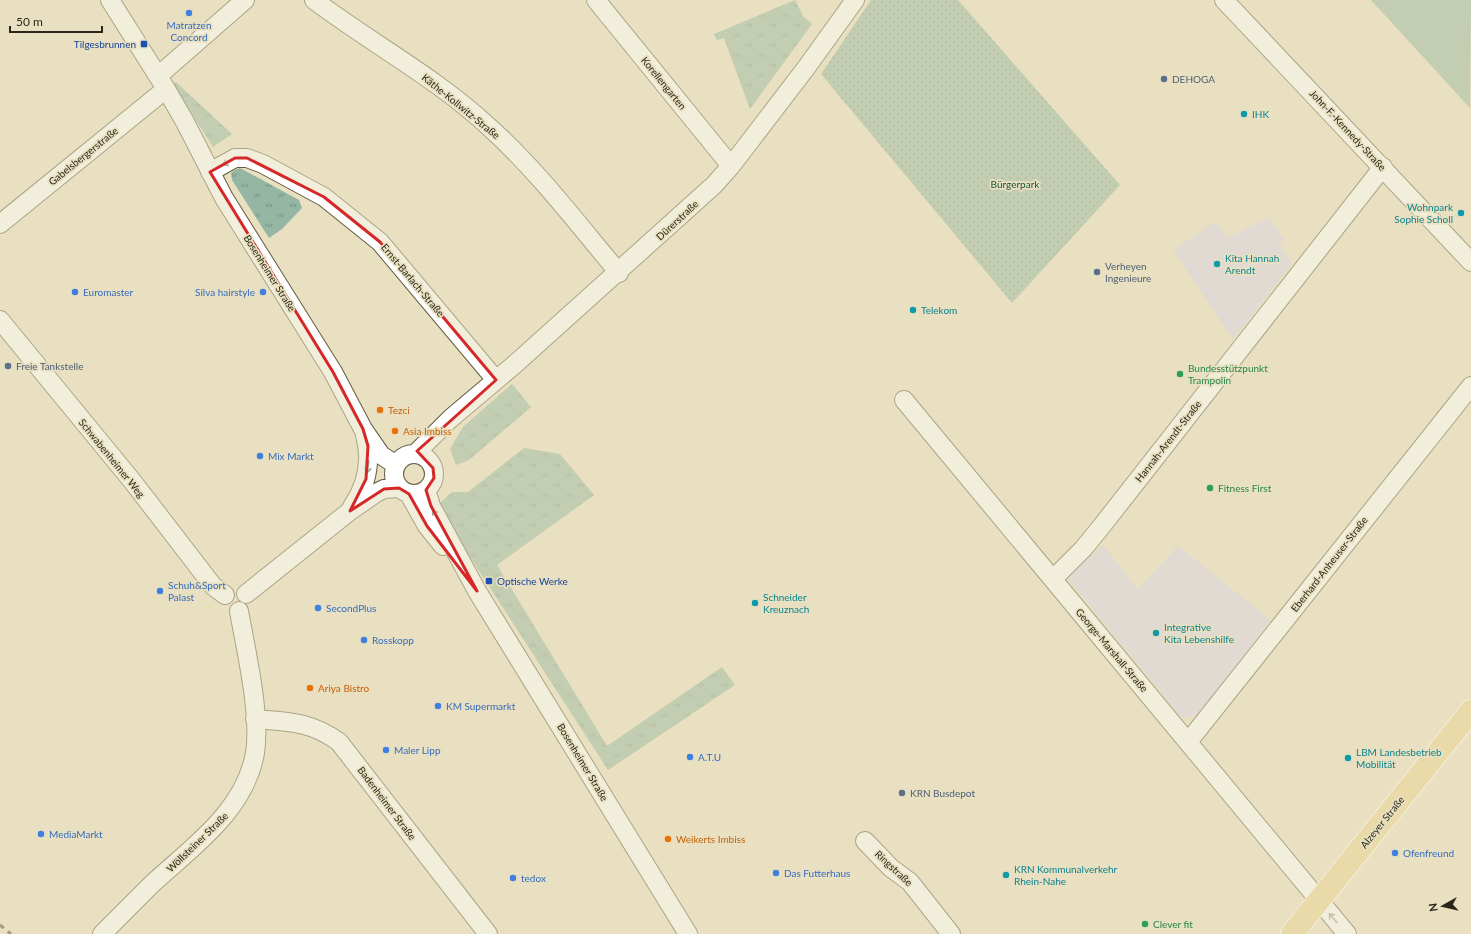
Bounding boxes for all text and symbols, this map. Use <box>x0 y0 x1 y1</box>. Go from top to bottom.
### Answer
scale bar <box>10 8 102 34</box>
marker: Matratzen Concord <box>184 8 194 18</box>
text: 50 m <box>16 14 43 29</box>
place label: Matratzen Concord <box>167 19 211 43</box>
place label: Tilgesbrunnen <box>74 38 136 50</box>
marker: Tilgesbrunnen <box>139 39 149 49</box>
street label: Korellengarten <box>639 54 689 112</box>
street label: Käthe-Kollwitz-Straße <box>420 71 502 141</box>
place label: DEHOGA <box>1172 73 1215 85</box>
marker: DEHOGA <box>1159 74 1169 84</box>
street label: John-F.-Kennedy-Straße <box>1307 87 1389 173</box>
place label: IHK <box>1252 108 1269 120</box>
marker: IHK <box>1239 109 1249 119</box>
street label: Gabelsbergerstraße <box>46 124 120 188</box>
one-way arrow <box>222 159 234 166</box>
park label: Bürgerpark <box>991 178 1040 190</box>
street label: Dürerstraße <box>654 198 700 242</box>
place label: Wohnpark Sophie Scholl <box>1394 201 1454 225</box>
marker: Wohnpark Sophie Scholl <box>1456 208 1466 218</box>
street label: Bosenheimer Straße <box>241 232 299 314</box>
street label: Ernst-Barlach-Straße <box>379 241 447 319</box>
place label: Kita Hannah Arendt <box>1225 252 1279 276</box>
marker: Kita Hannah Arendt <box>1212 259 1222 269</box>
place label: Verheyen Ingenieure <box>1105 260 1151 284</box>
marker: Verheyen Ingenieure <box>1092 267 1102 277</box>
place label: Euromaster <box>83 286 134 298</box>
place label: Silva hairstyle <box>195 286 255 298</box>
marker: Euromaster <box>70 287 80 297</box>
marker: Silva hairstyle <box>258 287 268 297</box>
place label: Telekom <box>921 304 957 316</box>
marker: Telekom <box>908 305 918 315</box>
place label: Freie Tankstelle <box>16 360 83 372</box>
marker: Freie Tankstelle <box>3 361 13 371</box>
place label: Bundesstützpunkt Trampolin <box>1188 362 1268 386</box>
marker: Bundesstützpunkt Trampolin <box>1175 369 1185 379</box>
street label: Hannah-Arendt-Straße <box>1132 398 1204 484</box>
place label: Tezci <box>388 404 410 416</box>
marker: Tezci <box>375 405 385 415</box>
street label: Schwabenheimer Weg <box>77 416 147 500</box>
place label: Asia Imbiss <box>403 425 452 437</box>
marker: Asia Imbiss <box>390 426 400 436</box>
place label: Mix Markt <box>268 450 314 462</box>
marker: Mix Markt <box>255 451 265 461</box>
one-way arrow <box>364 460 372 473</box>
place label: Fitness First <box>1218 482 1272 494</box>
marker: Fitness First <box>1205 483 1215 493</box>
one-way arrow <box>431 509 439 521</box>
street label: Eberhard-Anheuser-Straße <box>1288 514 1370 614</box>
place label: Optische Werke <box>497 575 568 587</box>
marker: Optische Werke <box>484 576 494 586</box>
place label: Schuh&Sport Palast <box>168 579 226 603</box>
marker: Schuh&Sport Palast <box>155 586 165 596</box>
place label: Schneider Kreuznach <box>763 591 809 615</box>
marker: Schneider Kreuznach <box>750 598 760 608</box>
place label: SecondPlus <box>326 602 376 614</box>
marker: SecondPlus <box>313 603 323 613</box>
street label: George-Marshall-Straße <box>1074 606 1150 694</box>
place label: Integrative Kita Lebenshilfe <box>1164 621 1234 645</box>
marker: Integrative Kita Lebenshilfe <box>1151 628 1161 638</box>
place label: Rosskopp <box>372 634 414 646</box>
marker: Rosskopp <box>359 635 369 645</box>
place label: Ariya Bistro <box>318 682 369 694</box>
marker: Ariya Bistro <box>305 683 315 693</box>
place label: KM Supermarkt <box>446 700 516 712</box>
marker: KM Supermarkt <box>433 701 443 711</box>
street label: Bosenheimer Straße <box>555 721 611 803</box>
place label: Maler Lipp <box>394 744 441 756</box>
marker: Maler Lipp <box>381 745 391 755</box>
place label: LBM Landesbetrieb Mobilität <box>1356 746 1442 770</box>
place label: A.T.U <box>698 751 721 763</box>
marker: A.T.U <box>685 752 695 762</box>
marker: LBM Landesbetrieb Mobilität <box>1343 753 1353 763</box>
street label: Badenheimer Straße <box>355 764 419 842</box>
place label: KRN Busdepot <box>910 787 975 799</box>
marker: KRN Busdepot <box>897 788 907 798</box>
street label: Alzeyer Straße <box>1357 794 1407 850</box>
street label: Wöllsteiner Straße <box>164 810 230 874</box>
place label: MediaMarkt <box>49 828 103 840</box>
marker: MediaMarkt <box>36 829 46 839</box>
place label: Weikerts Imbiss <box>676 833 745 845</box>
marker: Weikerts Imbiss <box>663 834 673 844</box>
place label: Ofenfreund <box>1403 847 1454 859</box>
street label: Ringstraße <box>873 848 915 888</box>
marker: Ofenfreund <box>1390 848 1400 858</box>
place label: KRN Kommunalverkehr Rhein-Nahe <box>1014 863 1118 887</box>
place label: Das Futterhaus <box>784 867 850 879</box>
marker: Das Futterhaus <box>771 868 781 878</box>
marker: KRN Kommunalverkehr Rhein-Nahe <box>1001 870 1011 880</box>
place label: tedox <box>521 872 546 884</box>
marker: tedox <box>508 873 518 883</box>
north arrow <box>1423 886 1463 926</box>
text: N <box>1426 902 1440 913</box>
one-way arrow <box>1328 912 1337 923</box>
place label: Clever fit <box>1153 918 1193 930</box>
marker: Clever fit <box>1140 919 1150 929</box>

